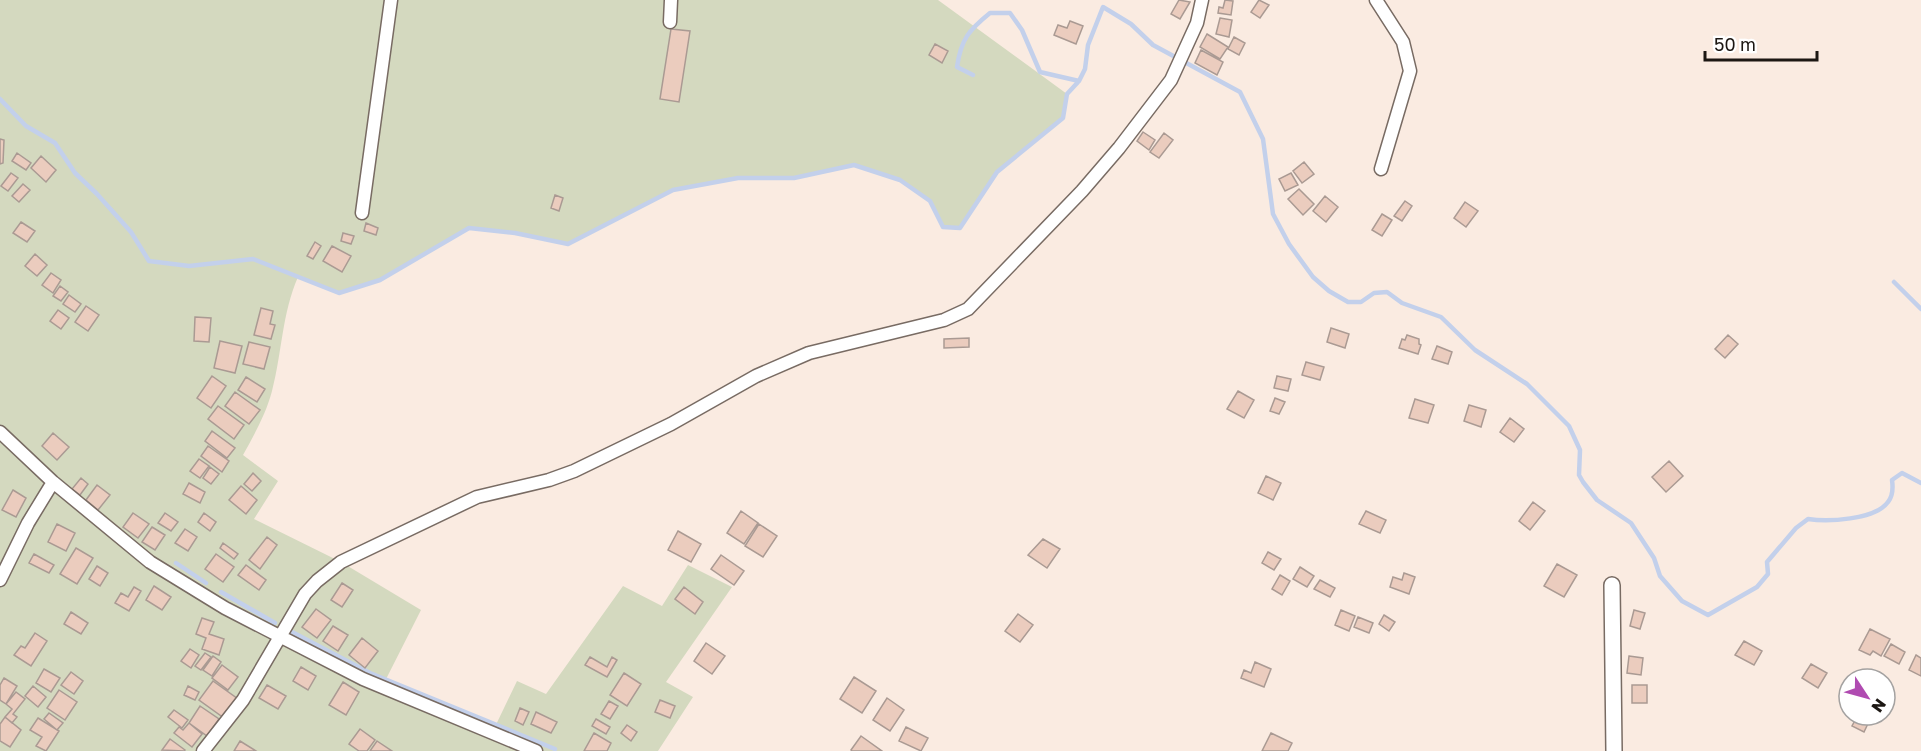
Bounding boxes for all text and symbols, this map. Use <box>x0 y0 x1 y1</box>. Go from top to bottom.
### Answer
scale bar <box>1705 24 1818 62</box>
text: 50 m <box>1714 33 1756 55</box>
north arrow <box>1837 667 1897 727</box>
text: N <box>1867 695 1891 717</box>

